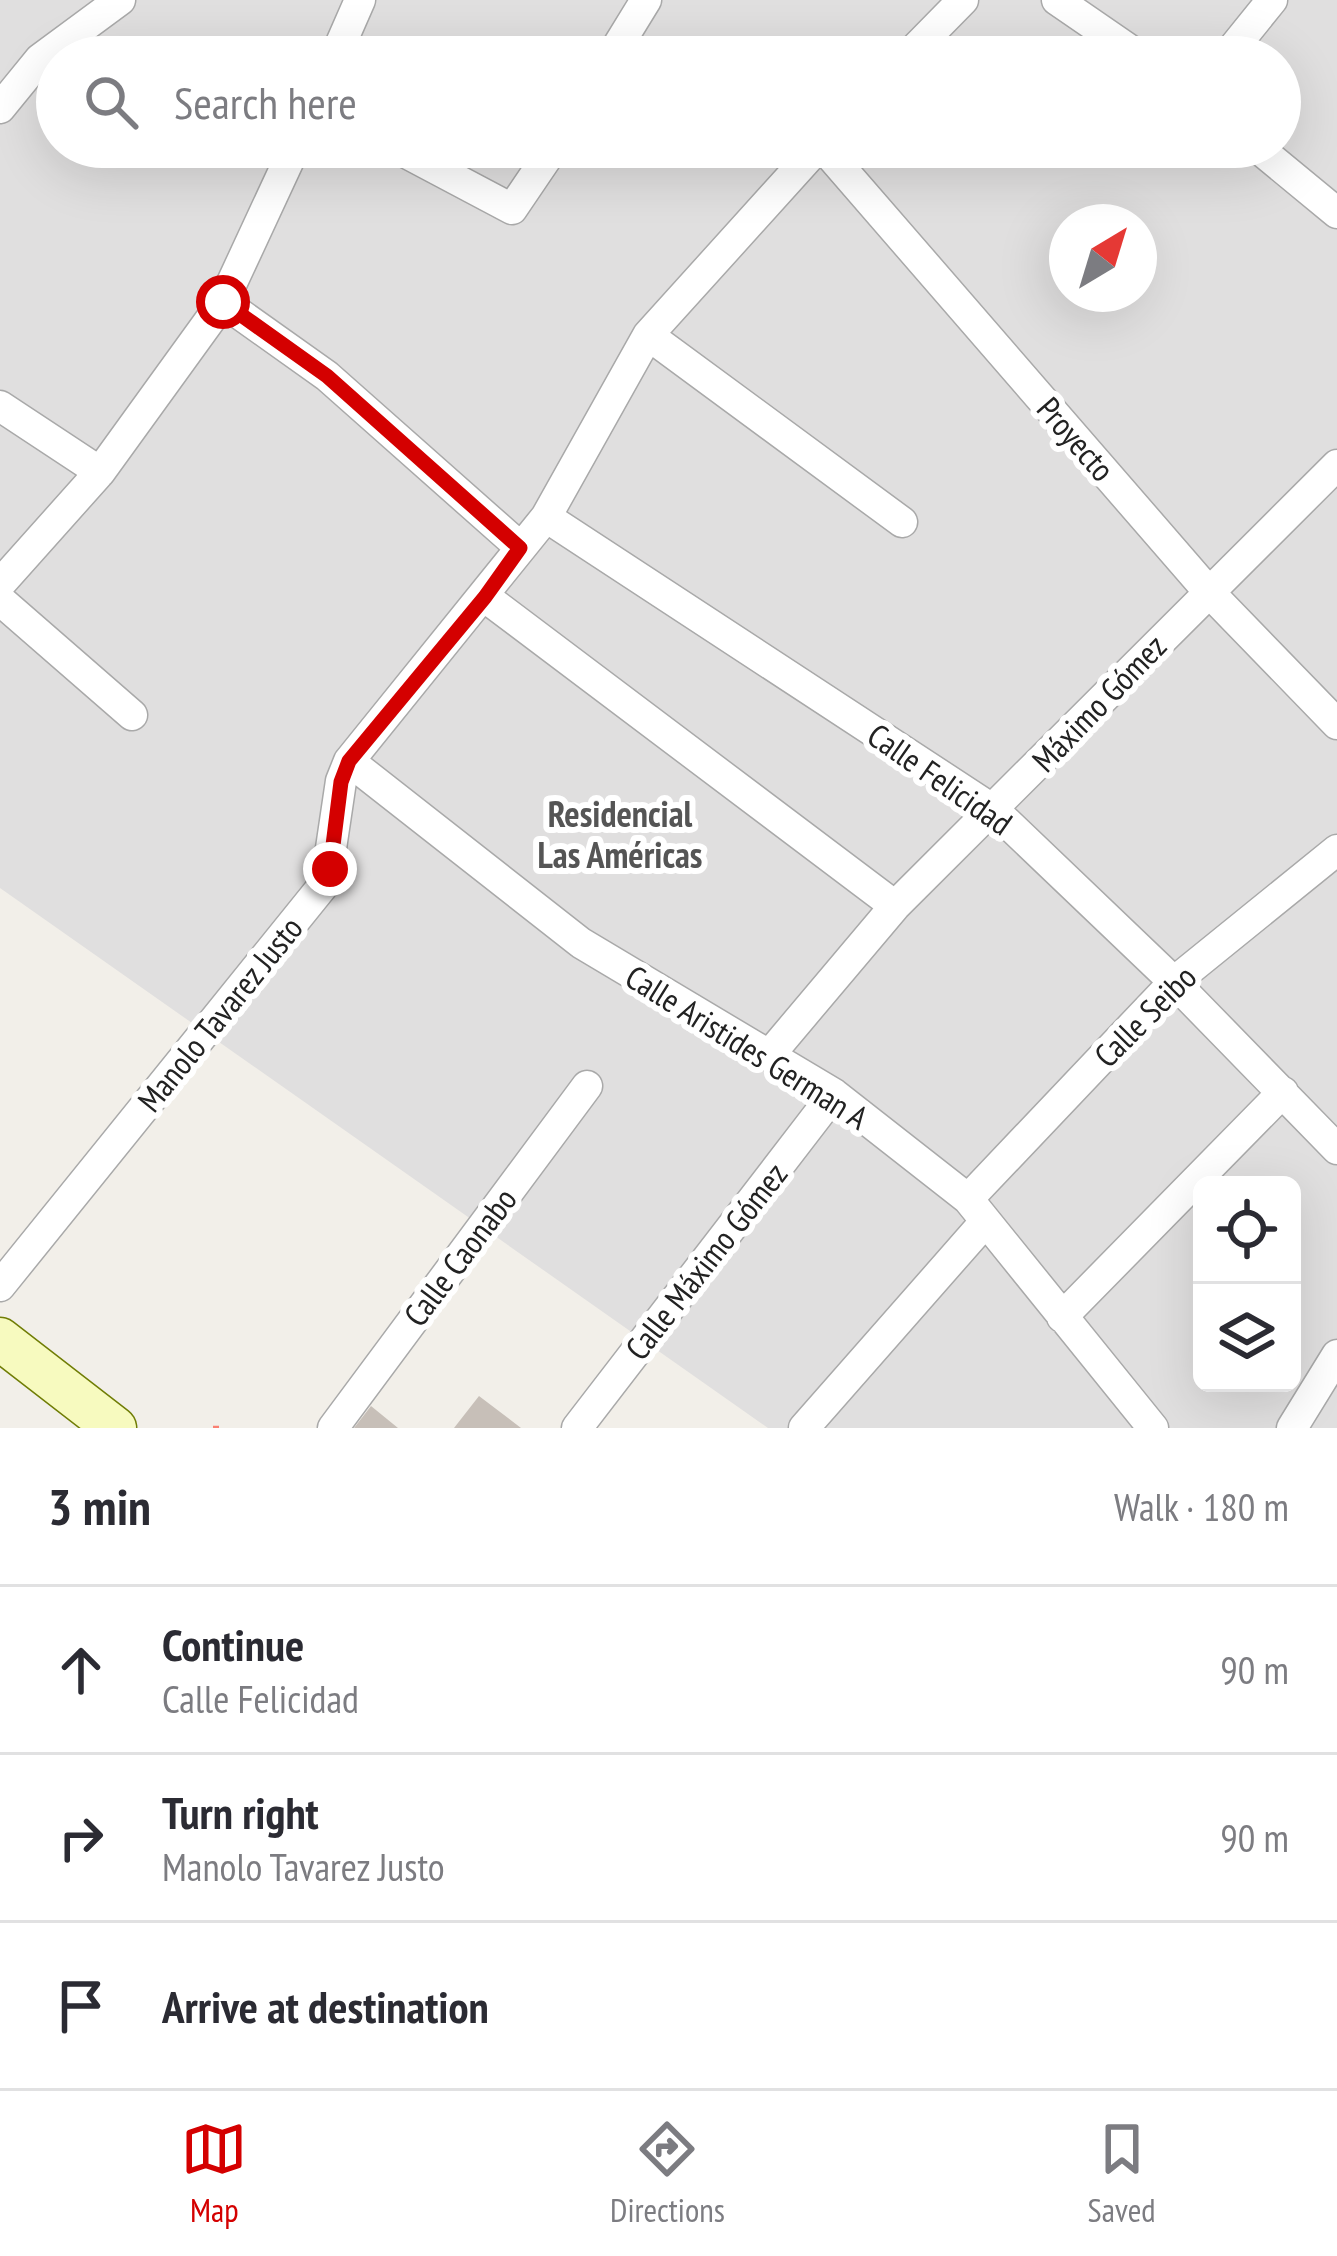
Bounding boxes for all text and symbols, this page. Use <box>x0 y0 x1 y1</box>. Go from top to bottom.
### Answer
search box <box>36 36 1301 168</box>
icon: search <box>78 69 144 135</box>
text: Search here <box>174 73 357 131</box>
north arrow <box>1049 204 1157 312</box>
route start <box>196 275 250 329</box>
street label: Proyecto <box>1028 388 1125 490</box>
street label: Máximo Gómez <box>1022 625 1175 781</box>
street label: Calle Felicidad <box>860 713 1021 844</box>
district label: Residencial Las Américas <box>538 790 702 878</box>
route end <box>303 842 357 896</box>
street label: Manolo Tavarez Justo <box>128 907 312 1120</box>
street label: Calle Aristides German A <box>618 955 877 1139</box>
street label: Calle Seibo <box>1084 955 1205 1076</box>
street label: Calle Máximo Gómez <box>615 1153 796 1368</box>
map controls <box>1193 1176 1301 1392</box>
button: locate <box>1193 1176 1301 1284</box>
street label: Calle Caonabo <box>394 1179 526 1334</box>
button: layers <box>1193 1284 1301 1392</box>
text: 3 min <box>48 1473 151 1539</box>
text: Walk · 180 m <box>1114 1481 1289 1532</box>
text: Continue <box>162 1615 304 1673</box>
icon: ahead <box>48 1637 114 1703</box>
text: 90 m <box>1220 1644 1289 1695</box>
text: Calle Felicidad <box>162 1673 359 1724</box>
text: Turn right <box>162 1783 319 1841</box>
icon: right <box>48 1805 114 1871</box>
text: 90 m <box>1220 1812 1289 1863</box>
text: Manolo Tavarez Justo <box>162 1841 445 1892</box>
icon: arrive <box>48 1973 114 2039</box>
text: Arrive at destination <box>162 1977 489 2035</box>
tab: Map <box>181 2116 247 2231</box>
tab: Directions <box>610 2116 725 2231</box>
tab: Saved <box>1088 2116 1156 2231</box>

